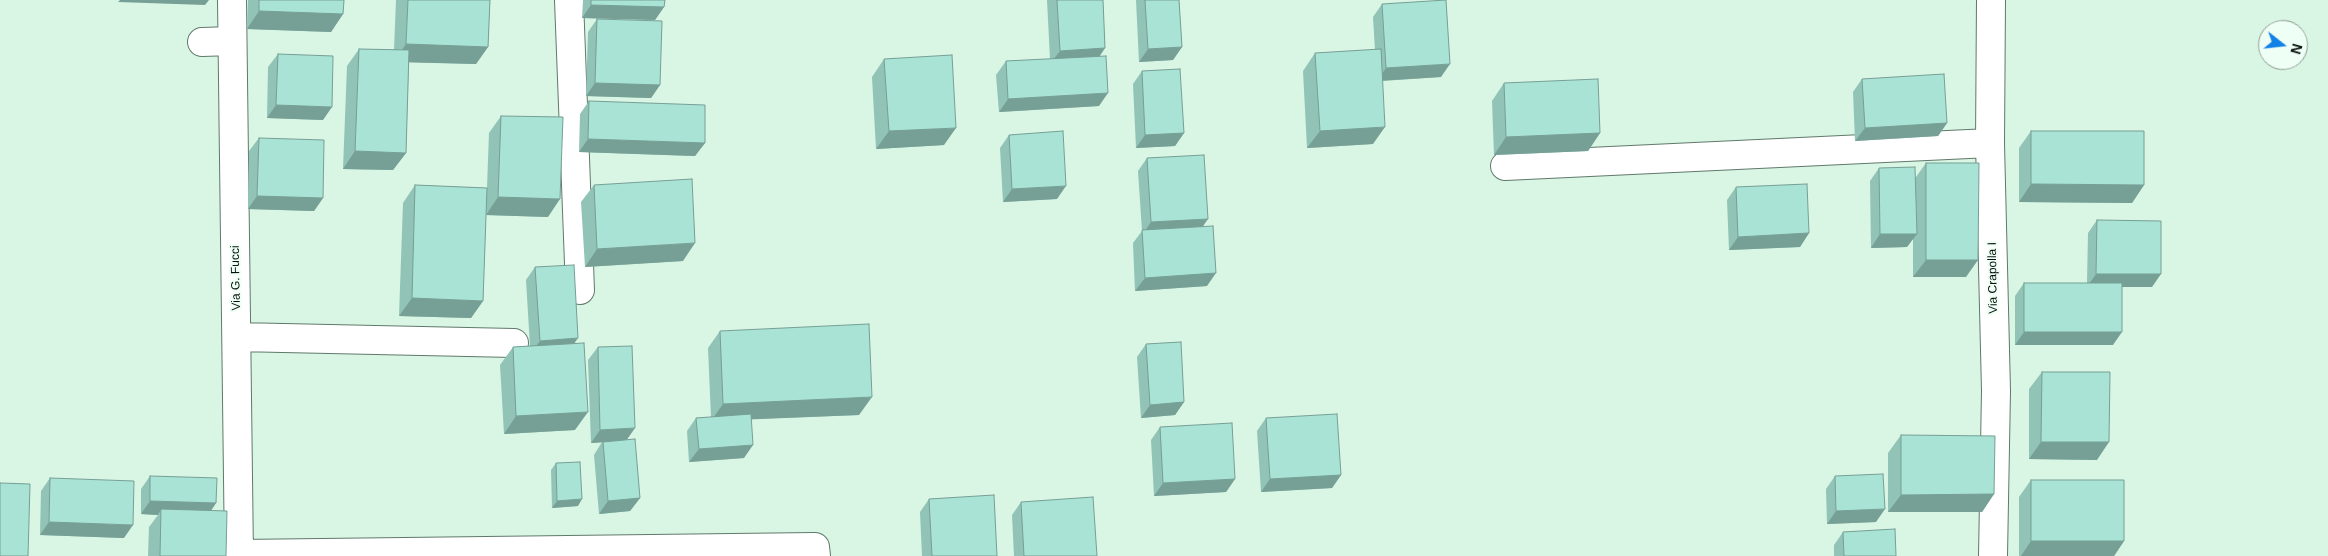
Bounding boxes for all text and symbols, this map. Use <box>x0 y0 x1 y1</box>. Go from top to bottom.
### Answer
north arrow <box>2258 20 2308 70</box>
text: N <box>2287 42 2306 56</box>
street label: Via Crapolla I <box>1985 242 2001 314</box>
street label: Via G. Fucci <box>228 245 244 311</box>

